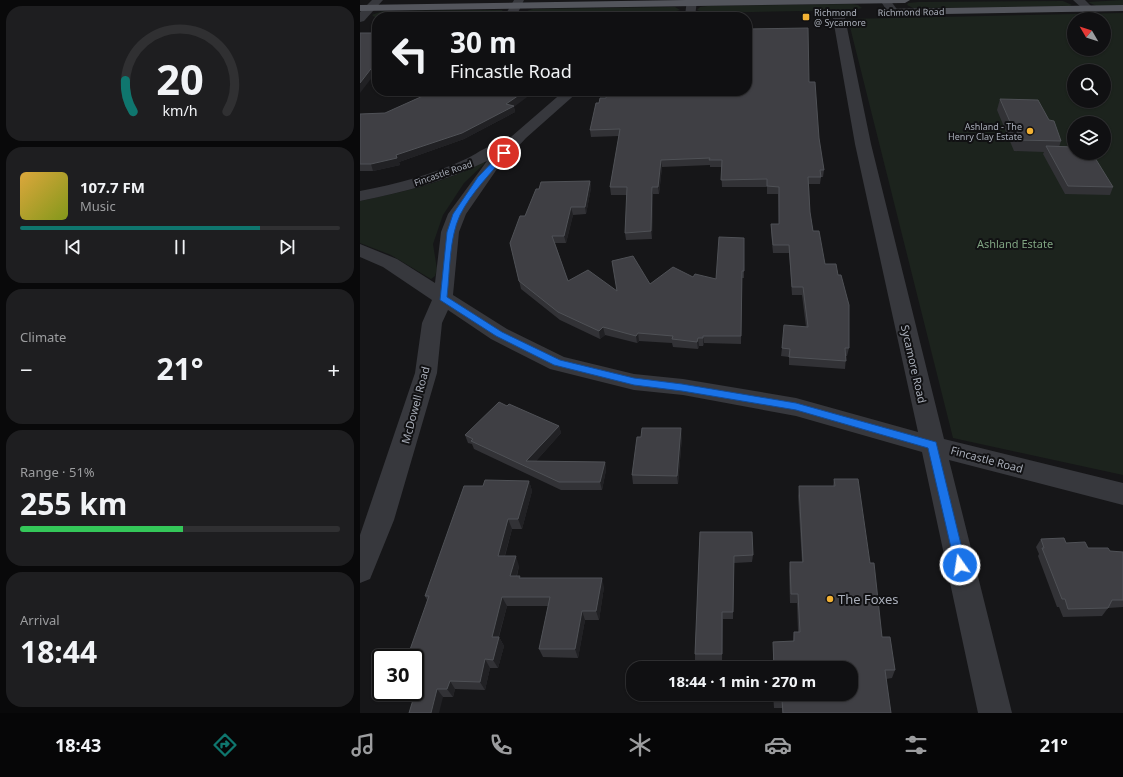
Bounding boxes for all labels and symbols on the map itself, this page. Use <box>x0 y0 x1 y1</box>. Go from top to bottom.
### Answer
street label: Richmond Road <box>878 5 944 19</box>
place label: Richmond @ Sycamore <box>814 6 866 29</box>
marker: Richmond @ Sycamore <box>801 12 811 22</box>
north arrow <box>1067 12 1111 56</box>
place label: Ashland - The Henry Clay Estate <box>948 120 1022 143</box>
marker: Ashland - The Henry Clay Estate <box>1025 126 1035 136</box>
pin <box>487 136 521 170</box>
street label: Fincastle Road <box>412 157 474 189</box>
park label: Ashland Estate <box>977 236 1053 251</box>
street label: Sycamore Road <box>898 323 930 405</box>
street label: McDowell Road <box>397 365 433 445</box>
street label: Fincastle Road <box>949 442 1025 476</box>
position arrow <box>939 544 981 586</box>
place label: The Foxes <box>838 590 899 608</box>
marker: The Foxes <box>825 594 835 604</box>
speed limit sign: 30 <box>372 649 424 701</box>

